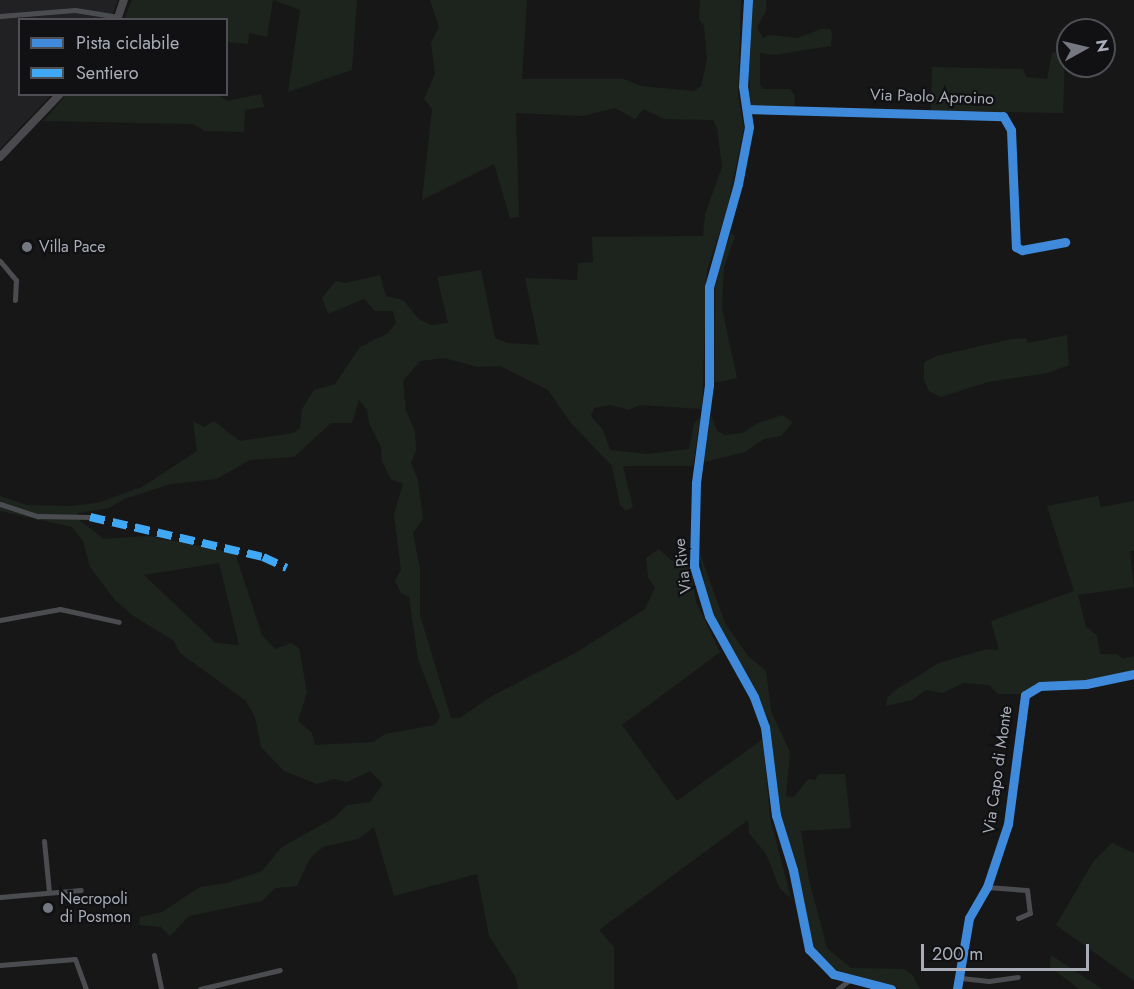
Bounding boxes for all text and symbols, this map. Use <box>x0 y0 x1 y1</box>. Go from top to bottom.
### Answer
legend <box>18 18 228 96</box>
north arrow <box>1056 18 1116 78</box>
text: Pista ciclabile <box>76 30 179 56</box>
text: N <box>1090 38 1115 54</box>
text: Sentiero <box>76 60 139 86</box>
street label: Via Paolo Aproino <box>870 85 994 109</box>
place label: Villa Pace <box>39 237 105 257</box>
marker: Villa Pace <box>20 240 34 254</box>
street label: Via Rive <box>670 537 696 595</box>
street label: Via Capo di Monte <box>980 705 1016 835</box>
place label: Necropoli di Posmon <box>60 889 131 927</box>
marker: Necropoli di Posmon <box>41 901 55 915</box>
scale bar <box>924 932 1092 970</box>
text: 200 m <box>932 941 983 967</box>

